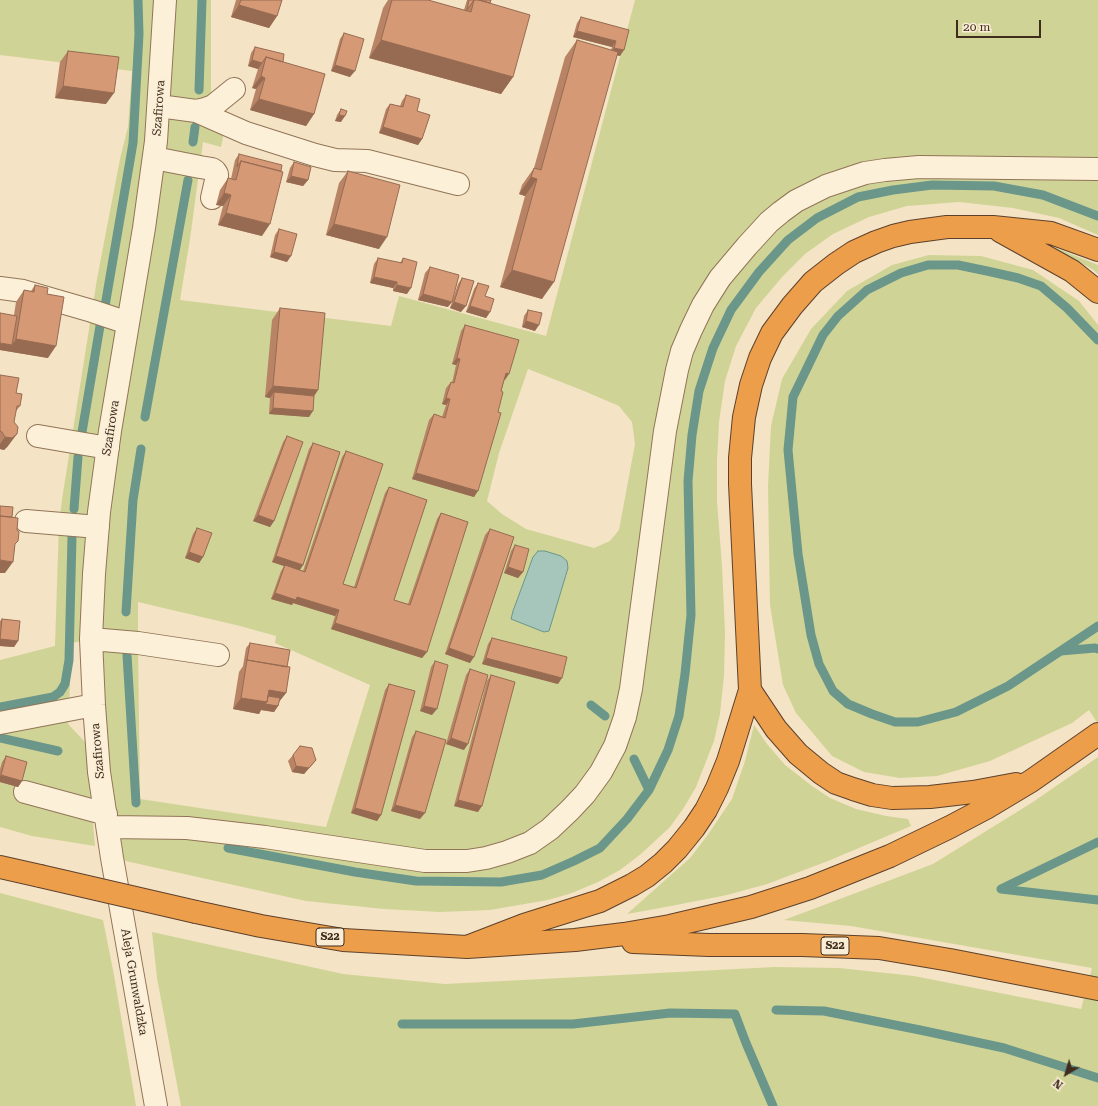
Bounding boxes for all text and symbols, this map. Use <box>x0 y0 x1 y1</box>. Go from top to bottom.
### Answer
scale bar <box>958 12 1043 38</box>
text: 20 m <box>963 20 990 34</box>
street label: Szafirowa <box>150 80 168 136</box>
street label: Szafirowa <box>100 399 122 457</box>
street label: Szafirowa <box>88 723 108 779</box>
street label: Aleja Grunwaldzka <box>118 927 150 1037</box>
road number: S22 <box>316 928 344 946</box>
road number: S22 <box>821 937 849 955</box>
north arrow <box>1046 1054 1086 1094</box>
text: N <box>1051 1076 1066 1092</box>

